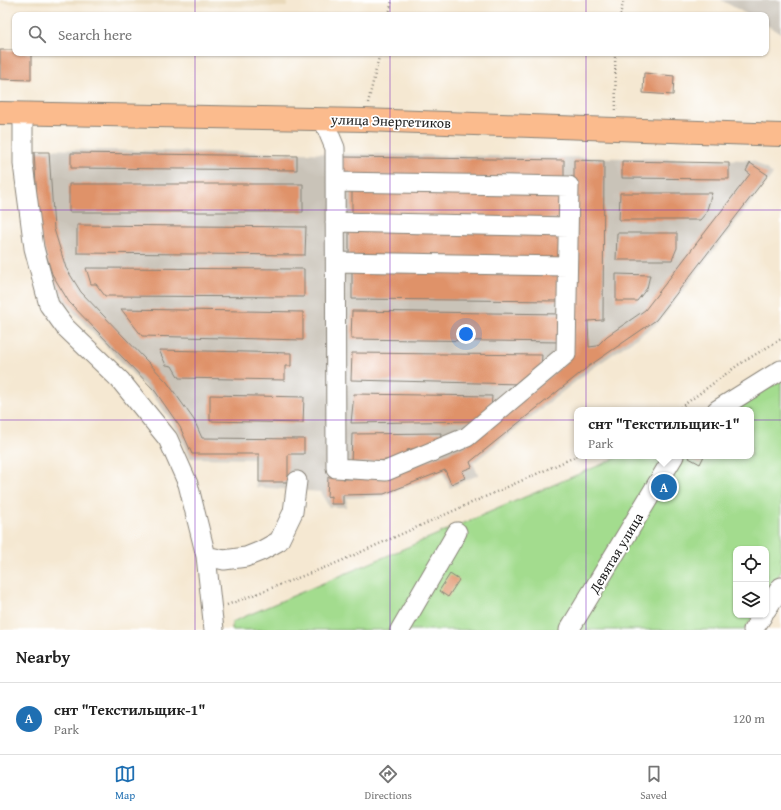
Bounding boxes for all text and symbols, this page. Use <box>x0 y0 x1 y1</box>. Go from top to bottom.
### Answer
search box <box>12 12 769 56</box>
icon: search <box>26 23 48 45</box>
text: Search here <box>58 24 132 45</box>
street label: улица Энергетиков <box>330 109 451 133</box>
your location <box>456 324 476 344</box>
popup <box>574 407 754 459</box>
text: снт "Текстильщик-1" <box>588 413 740 434</box>
text: Park <box>588 434 613 453</box>
pin: A <box>651 472 677 502</box>
street label: Девятая улица <box>584 509 648 598</box>
map controls <box>733 546 769 618</box>
button: locate <box>733 546 769 582</box>
button: layers <box>733 582 769 618</box>
text: Nearby <box>16 644 70 669</box>
text: снт "Текстильщик-1" <box>54 699 206 720</box>
text: A <box>25 709 33 728</box>
text: 120 m <box>733 709 765 728</box>
text: Park <box>54 720 79 739</box>
tab: Map <box>114 763 136 803</box>
tab: Directions <box>365 763 412 803</box>
tab: Saved <box>640 763 667 803</box>

